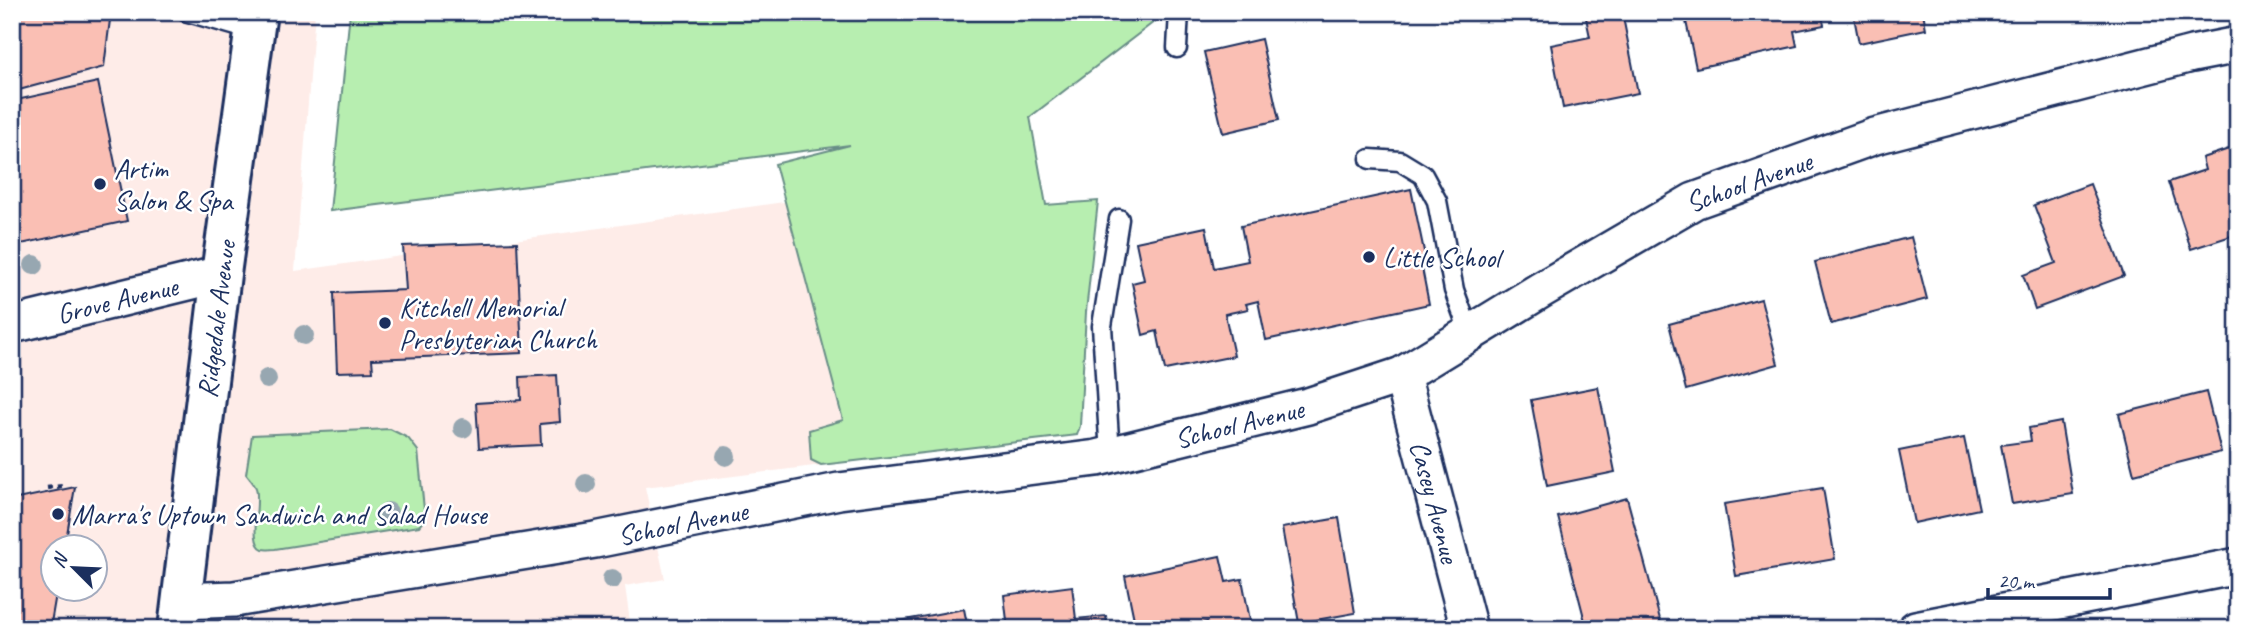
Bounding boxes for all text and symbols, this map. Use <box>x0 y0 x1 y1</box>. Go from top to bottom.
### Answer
street label: School Avenue <box>1679 143 1818 220</box>
place label: Artim Salon & Spa <box>114 151 234 218</box>
marker: Artim Salon & Spa <box>92 176 108 192</box>
street label: Ridgedale Avenue <box>189 237 244 400</box>
place label: Little School <box>1383 240 1505 275</box>
marker: Little School <box>1361 249 1377 265</box>
street label: Grove Avenue <box>53 268 183 331</box>
place label: Kitchell Memorial Presbyterian Church <box>399 290 598 357</box>
marker: Kitchell Memorial Presbyterian Church <box>377 315 393 331</box>
street label: School Avenue <box>1171 390 1309 456</box>
street label: Casey Avenue <box>1402 437 1468 568</box>
street label: School Avenue <box>615 492 752 553</box>
place label: Marra's Uptown Sandwich and Salad House <box>72 497 489 532</box>
marker: Marra's Uptown Sandwich and Salad House <box>50 506 66 522</box>
north arrow <box>38 532 108 602</box>
text: N <box>46 548 74 572</box>
scale bar <box>1988 557 2110 601</box>
text: 20 m <box>1998 568 2036 594</box>

